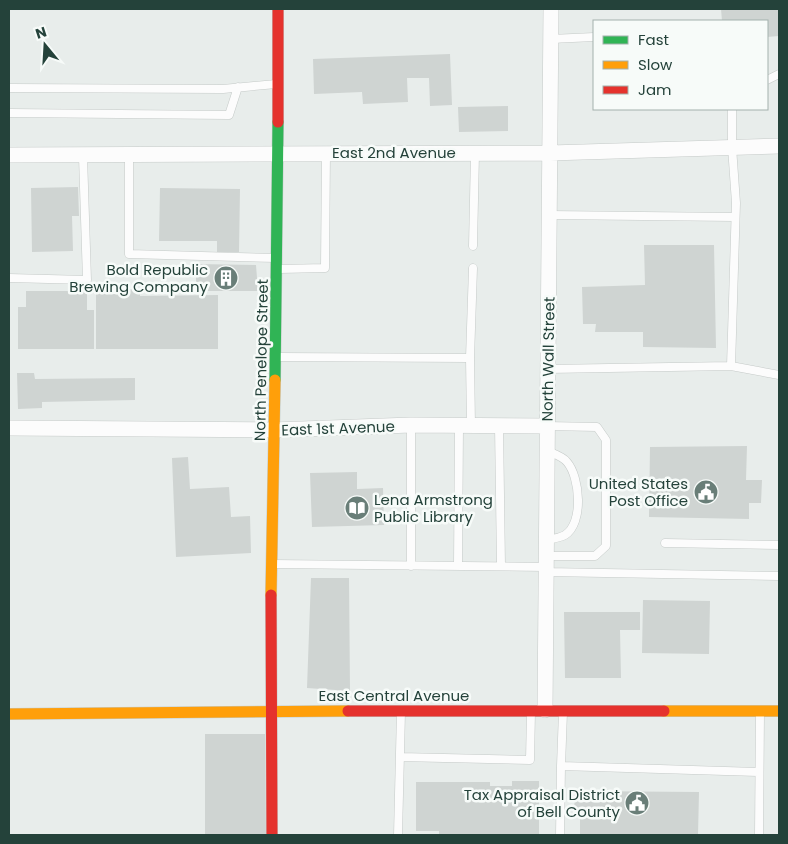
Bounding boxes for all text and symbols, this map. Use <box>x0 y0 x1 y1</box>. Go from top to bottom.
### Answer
north arrow <box>20 20 70 70</box>
legend <box>593 20 768 110</box>
text: N <box>33 21 49 44</box>
text: Fast <box>638 29 669 50</box>
text: Slow <box>638 54 673 75</box>
text: Jam <box>638 79 672 100</box>
street label: East 2nd Avenue <box>332 142 456 163</box>
place label: Bold Republic Brewing Company <box>69 259 209 297</box>
building icon: Bold Republic Brewing Company <box>213 265 239 291</box>
street label: North Penelope Street <box>249 279 273 441</box>
street label: North Wall Street <box>536 296 560 422</box>
street label: East 1st Avenue <box>281 416 395 440</box>
place label: United States Post Office <box>589 473 688 511</box>
public building icon: United States Post Office <box>693 479 719 505</box>
place label: Lena Armstrong Public Library <box>374 489 493 527</box>
library icon: Lena Armstrong Public Library <box>344 495 370 521</box>
street label: East Central Avenue <box>319 685 469 706</box>
place label: Tax Appraisal District of Bell County <box>464 784 621 822</box>
public building icon: Tax Appraisal District of Bell County <box>624 790 650 816</box>

